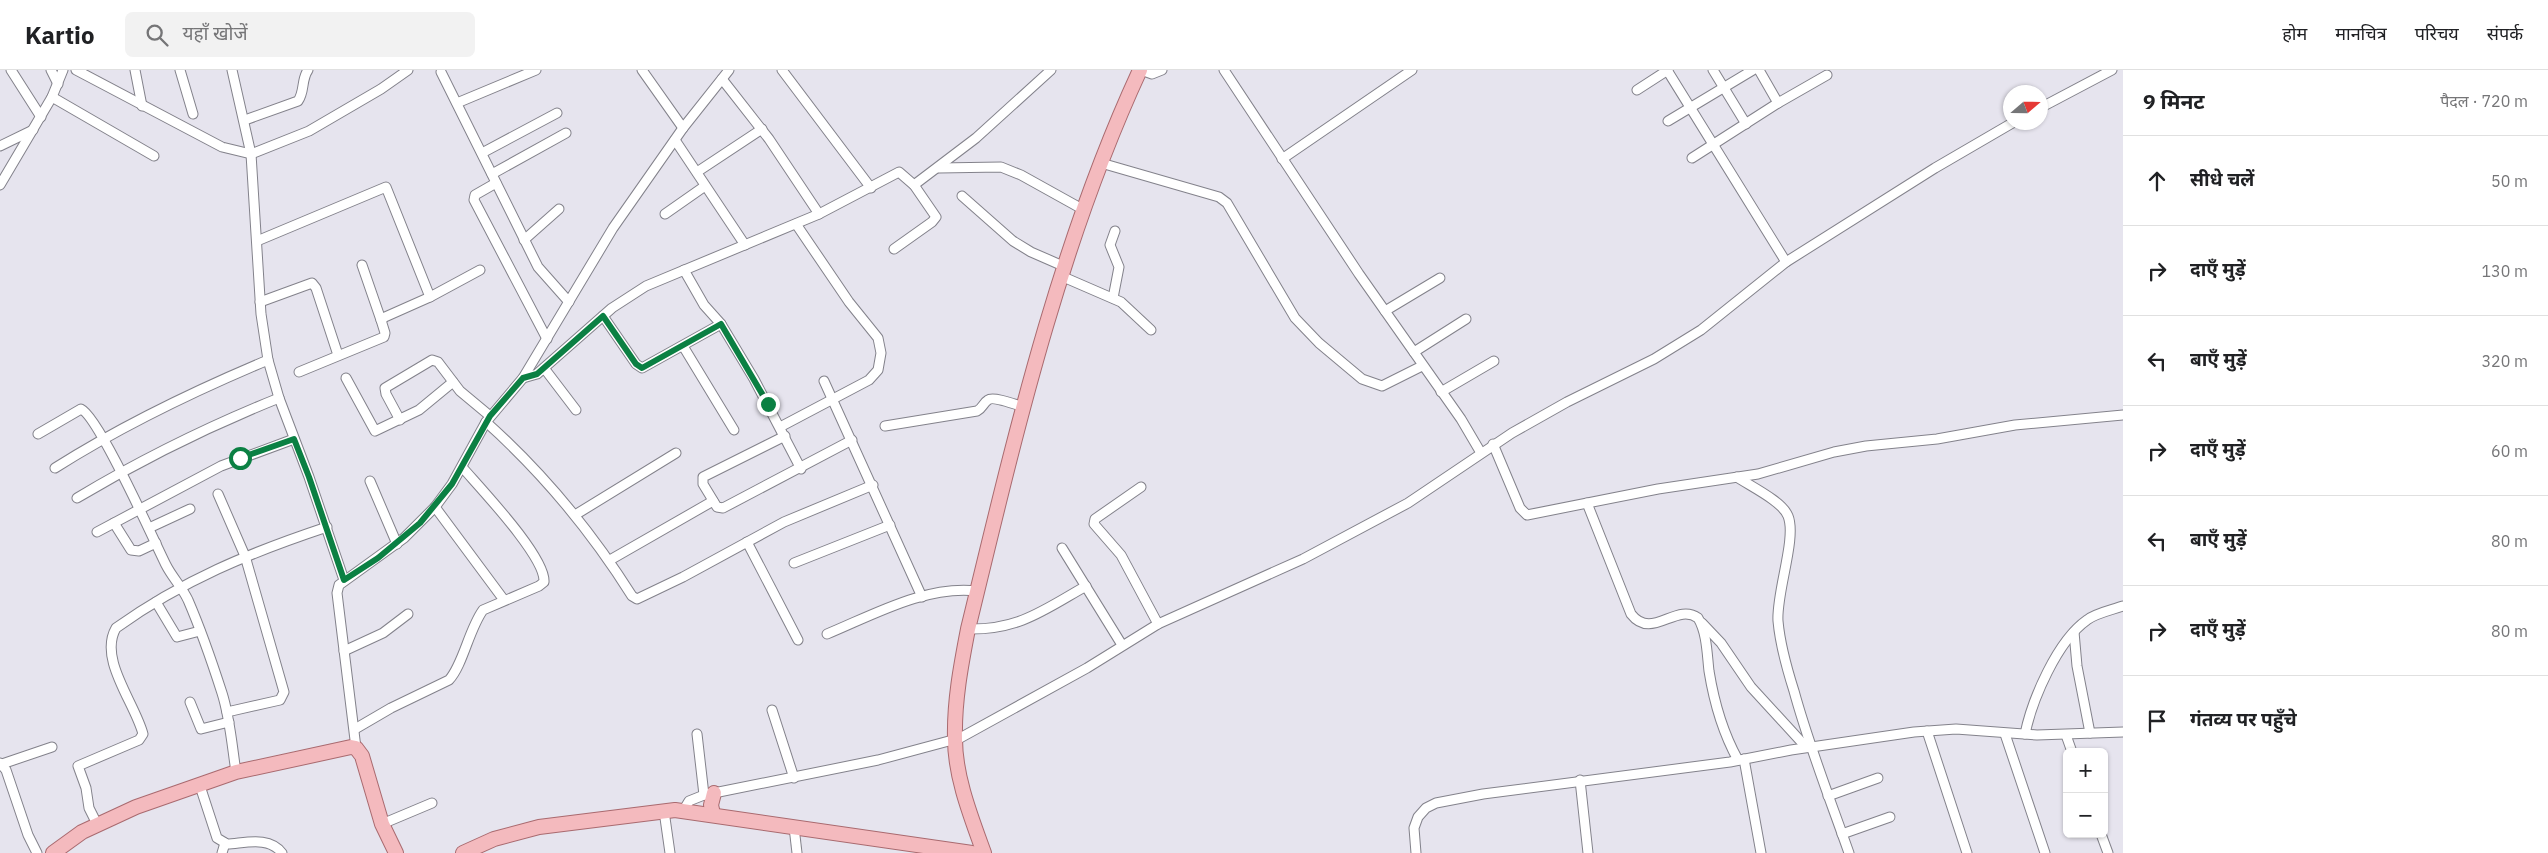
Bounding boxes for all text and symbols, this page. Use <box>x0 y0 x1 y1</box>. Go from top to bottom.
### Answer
search box <box>125 12 475 57</box>
text: Kartio <box>25 19 95 51</box>
icon: search <box>143 21 171 49</box>
text: यहाँ खोजें <box>183 21 248 45</box>
text: होम <box>2282 22 2307 45</box>
text: मानचित्र <box>2335 22 2387 45</box>
text: परिचय <box>2415 22 2459 45</box>
text: संपर्क <box>2487 22 2523 45</box>
north arrow <box>2003 85 2048 130</box>
text: 9 मिनट <box>2143 87 2205 115</box>
text: पैदल · 720 m <box>2440 91 2528 111</box>
icon: ahead <box>2143 167 2171 195</box>
text: सीधे चलें <box>2190 167 2254 191</box>
text: 50 m <box>2491 171 2528 191</box>
icon: right <box>2143 257 2171 285</box>
text: दाएँ मुड़ें <box>2190 257 2246 281</box>
text: 130 m <box>2481 261 2528 281</box>
icon: left <box>2143 347 2171 375</box>
text: बाएँ मुड़ें <box>2190 347 2247 371</box>
text: 320 m <box>2481 351 2528 371</box>
route end <box>757 393 780 416</box>
icon: right <box>2143 437 2171 465</box>
text: दाएँ मुड़ें <box>2190 437 2246 461</box>
text: 60 m <box>2491 441 2528 461</box>
route start <box>229 447 252 470</box>
icon: left <box>2143 527 2171 555</box>
text: बाएँ मुड़ें <box>2190 527 2247 551</box>
text: 80 m <box>2491 531 2528 551</box>
icon: right <box>2143 617 2171 645</box>
text: दाएँ मुड़ें <box>2190 617 2246 641</box>
text: 80 m <box>2491 621 2528 641</box>
icon: arrive <box>2143 707 2171 735</box>
text: गंतव्य पर पहुँचे <box>2190 707 2297 731</box>
map controls <box>2063 748 2108 838</box>
button: + <box>2063 748 2108 793</box>
button: − <box>2063 793 2108 838</box>

